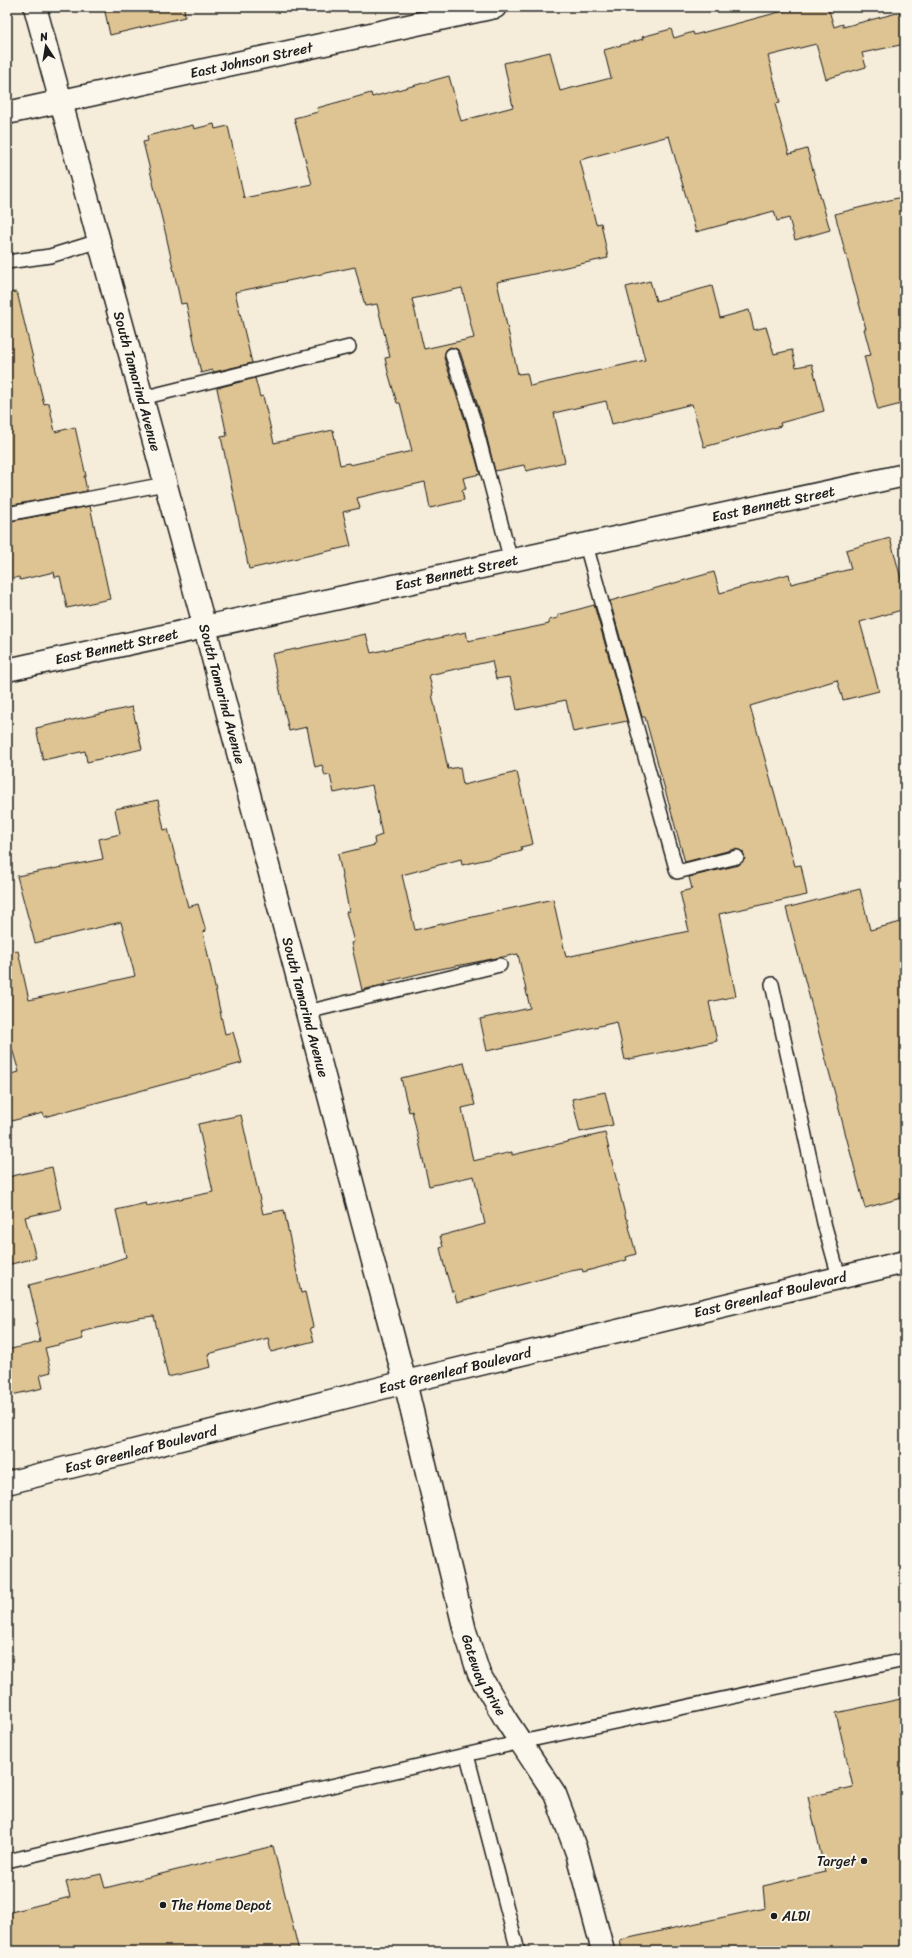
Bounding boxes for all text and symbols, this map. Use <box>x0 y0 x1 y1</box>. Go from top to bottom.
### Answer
north arrow <box>26 26 66 66</box>
text: N <box>37 27 50 47</box>
street label: East Johnson Street <box>188 34 316 85</box>
street label: South Tamarind Avenue <box>106 308 169 454</box>
street label: East Bennett Street <box>709 478 837 529</box>
street label: East Bennett Street <box>393 547 520 598</box>
street label: East Bennett Street <box>53 621 180 672</box>
street label: South Tamarind Avenue <box>192 621 253 767</box>
street label: South Tamarind Avenue <box>275 934 336 1080</box>
street label: East Greenleaf Boulevard <box>691 1264 850 1325</box>
street label: East Greenleaf Boulevard <box>376 1339 535 1401</box>
street label: East Greenleaf Boulevard <box>62 1417 221 1480</box>
street label: Gateway Drive <box>454 1631 514 1721</box>
place label: Target <box>817 1849 857 1874</box>
marker: Target <box>859 1856 869 1866</box>
place label: The Home Depot <box>171 1893 271 1918</box>
marker: The Home Depot <box>158 1900 168 1910</box>
place label: ALDI <box>781 1904 811 1929</box>
marker: ALDI <box>769 1911 779 1921</box>

